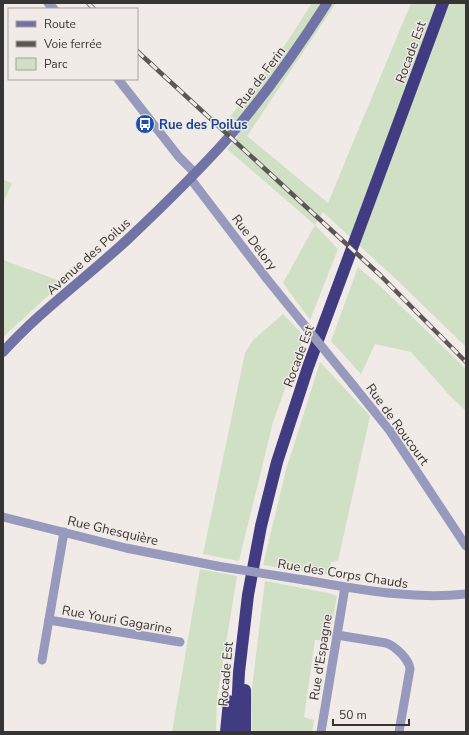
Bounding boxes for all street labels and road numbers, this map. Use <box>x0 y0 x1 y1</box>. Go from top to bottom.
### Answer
street label: Rocade Est <box>391 18 431 86</box>
street label: Rue de Ferin <box>232 43 290 112</box>
street label: Rue Delory <box>227 211 281 274</box>
street label: Avenue des Poilus <box>43 214 135 299</box>
street label: Rocade Est <box>279 322 319 390</box>
street label: Rue de Roucourt <box>361 380 433 470</box>
street label: Rue Ghesquière <box>66 512 160 550</box>
street label: Rue des Corps Chauds <box>276 555 409 593</box>
street label: Rue Youri Gagarine <box>60 601 173 639</box>
street label: Rue d'Espagne <box>305 613 337 701</box>
street label: Rocade Est <box>214 641 238 707</box>

